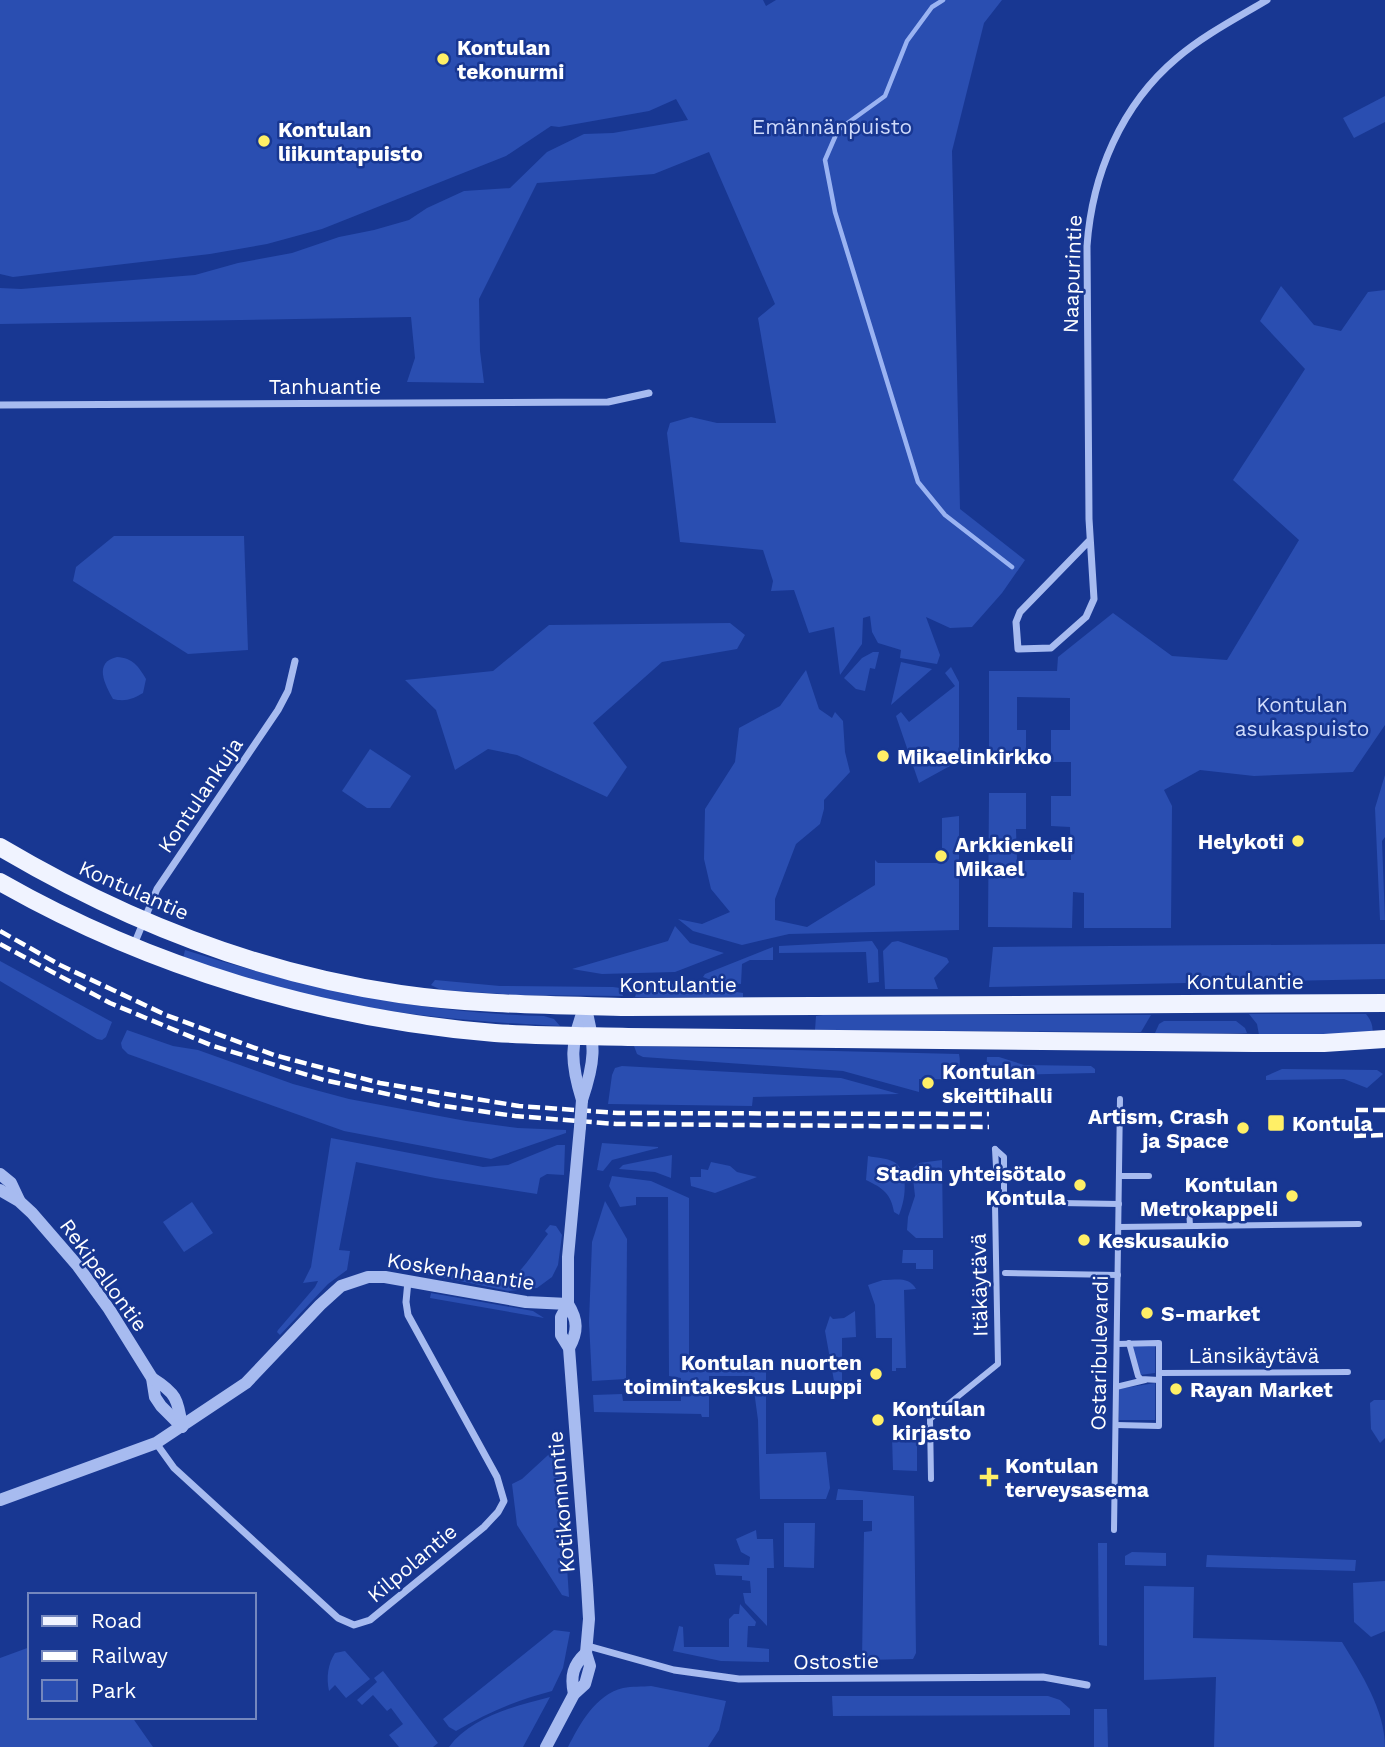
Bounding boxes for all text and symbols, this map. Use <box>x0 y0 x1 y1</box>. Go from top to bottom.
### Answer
place label: Kontulan tekonurmi <box>457 35 564 84</box>
marker: Kontulan tekonurmi <box>435 51 451 67</box>
park label: Emännänpuisto <box>752 114 912 139</box>
place label: Kontulan liikuntapuisto <box>278 117 423 166</box>
marker: Kontulan liikuntapuisto <box>256 133 272 149</box>
street label: Naapurintie <box>1057 214 1087 334</box>
street label: Tanhuantie <box>269 374 381 399</box>
park label: Kontulan asukaspuisto <box>1235 692 1369 741</box>
street label: Kontulankuja <box>152 732 248 857</box>
place label: Mikaelinkirkko <box>897 744 1052 769</box>
marker: Mikaelinkirkko <box>875 748 891 764</box>
place label: Helykoti <box>1198 829 1284 854</box>
place label: Arkkienkeli Mikael <box>955 832 1073 881</box>
marker: Helykoti <box>1290 833 1306 849</box>
marker: Arkkienkeli Mikael <box>933 848 949 864</box>
street label: Kontulantie <box>75 855 193 925</box>
street label: Kontulantie <box>1186 969 1304 994</box>
street label: Kontulantie <box>619 972 737 997</box>
place label: Kontulan skeittihalli <box>942 1059 1053 1108</box>
marker: Kontulan skeittihalli <box>920 1075 936 1091</box>
place label: Artism, Crash ja Space <box>1088 1104 1229 1153</box>
place label: Kontula <box>1292 1111 1373 1136</box>
marker: Kontula <box>1266 1113 1286 1133</box>
marker: Artism, Crash ja Space <box>1235 1120 1251 1136</box>
place label: Stadin yhteisötalo Kontula <box>876 1161 1067 1210</box>
place label: Kontulan Metrokappeli <box>1140 1172 1278 1221</box>
marker: Stadin yhteisötalo Kontula <box>1072 1177 1088 1193</box>
marker: Kontulan Metrokappeli <box>1284 1188 1300 1204</box>
street label: Rekipellontie <box>55 1214 153 1336</box>
place label: Keskusaukio <box>1098 1228 1229 1253</box>
marker: Keskusaukio <box>1076 1232 1092 1248</box>
street label: Itäkäytävä <box>966 1233 992 1337</box>
street label: Koskenhaantie <box>385 1247 537 1295</box>
street label: Ostaribulevardi <box>1085 1275 1113 1431</box>
place label: S-market <box>1161 1301 1260 1326</box>
marker: S-market <box>1139 1305 1155 1321</box>
street label: Länsikäytävä <box>1189 1343 1319 1368</box>
place label: Kontulan nuorten toimintakeskus Luuppi <box>624 1350 862 1399</box>
marker: Kontulan nuorten toimintakeskus Luuppi <box>868 1366 884 1382</box>
place label: Rayan Market <box>1190 1377 1333 1402</box>
marker: Rayan Market <box>1168 1381 1184 1397</box>
place label: Kontulan kirjasto <box>892 1396 986 1445</box>
marker: Kontulan kirjasto <box>870 1412 886 1428</box>
street label: Kotikonnuntie <box>542 1430 580 1574</box>
place label: Kontulan terveysasema <box>1005 1453 1150 1502</box>
marker: Kontulan terveysasema <box>979 1467 999 1487</box>
street label: Kilpolantie <box>362 1518 462 1608</box>
legend <box>28 1593 256 1719</box>
text: Road <box>91 1608 142 1633</box>
text: Railway <box>91 1643 168 1668</box>
street label: Ostostie <box>793 1648 879 1674</box>
text: Park <box>91 1678 136 1703</box>

